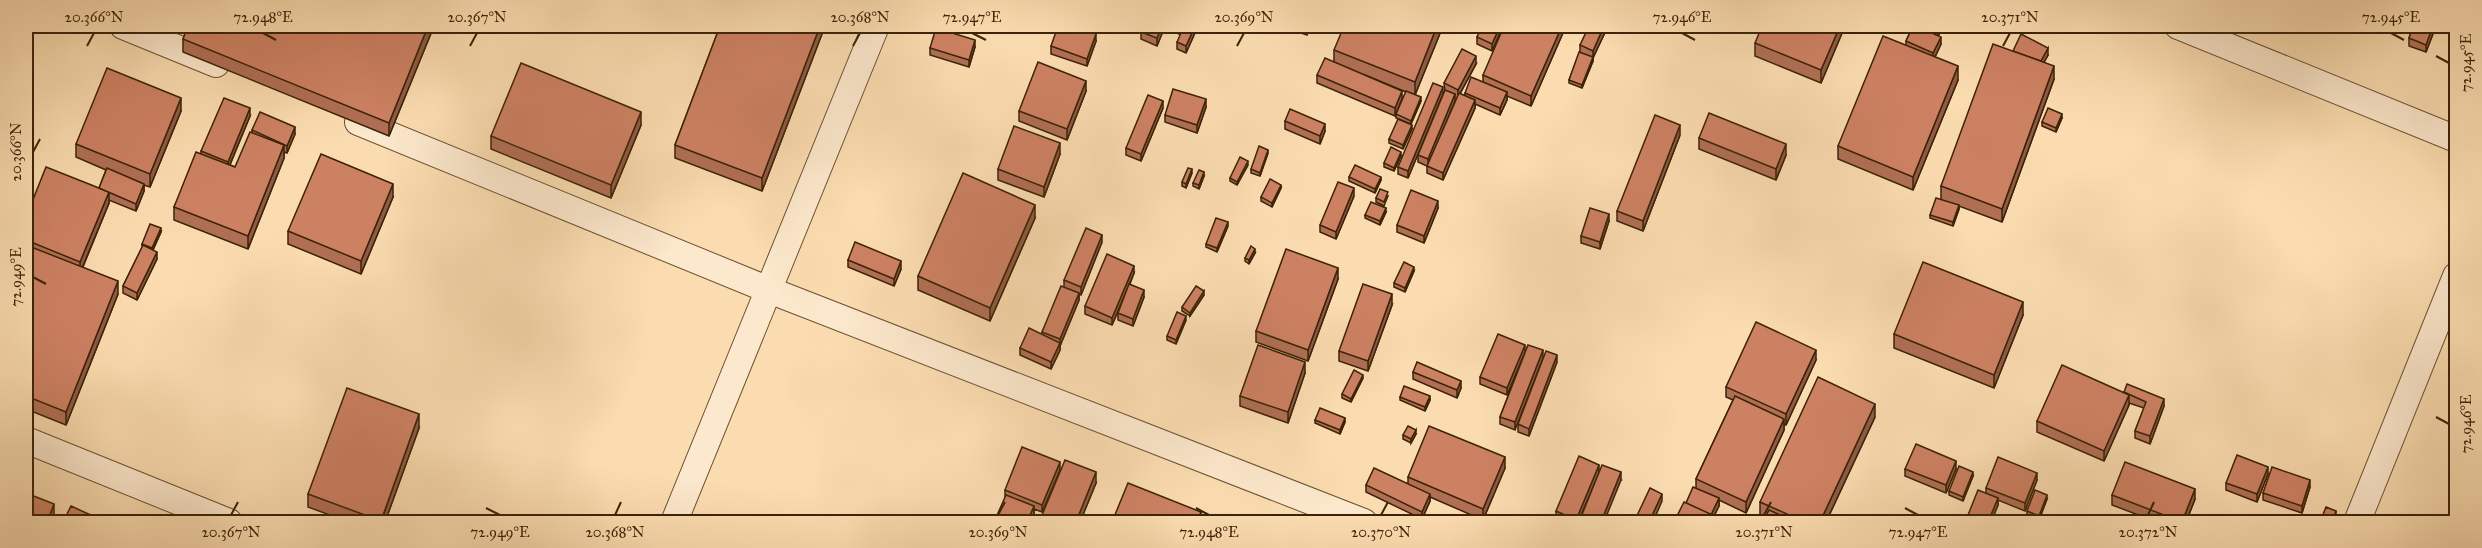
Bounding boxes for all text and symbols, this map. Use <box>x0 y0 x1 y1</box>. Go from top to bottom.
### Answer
text: 20.366°N <box>65 8 124 26</box>
text: 72.948°E <box>233 8 293 26</box>
text: 20.367°N <box>447 8 507 26</box>
text: 20.368°N <box>830 8 890 26</box>
text: 72.947°E <box>943 8 1002 26</box>
text: 20.369°N <box>1214 8 1274 26</box>
text: 72.946°E <box>1652 8 1712 26</box>
text: 20.371°N <box>1981 8 2039 26</box>
text: 72.945°E <box>2362 8 2420 26</box>
text: 72.945°E <box>2457 34 2475 92</box>
text: 20.366°N <box>7 122 25 181</box>
text: 72.949°E <box>7 247 25 307</box>
text: 72.946°E <box>2457 394 2475 454</box>
text: 20.367°N <box>201 523 261 541</box>
text: 72.949°E <box>470 523 530 541</box>
text: 20.368°N <box>585 523 645 541</box>
text: 20.369°N <box>968 523 1028 541</box>
text: 72.948°E <box>1179 523 1239 541</box>
text: 20.370°N <box>1351 523 1411 541</box>
text: 20.371°N <box>1735 523 1793 541</box>
text: 72.947°E <box>1889 523 1948 541</box>
text: 20.372°N <box>2119 523 2178 541</box>

